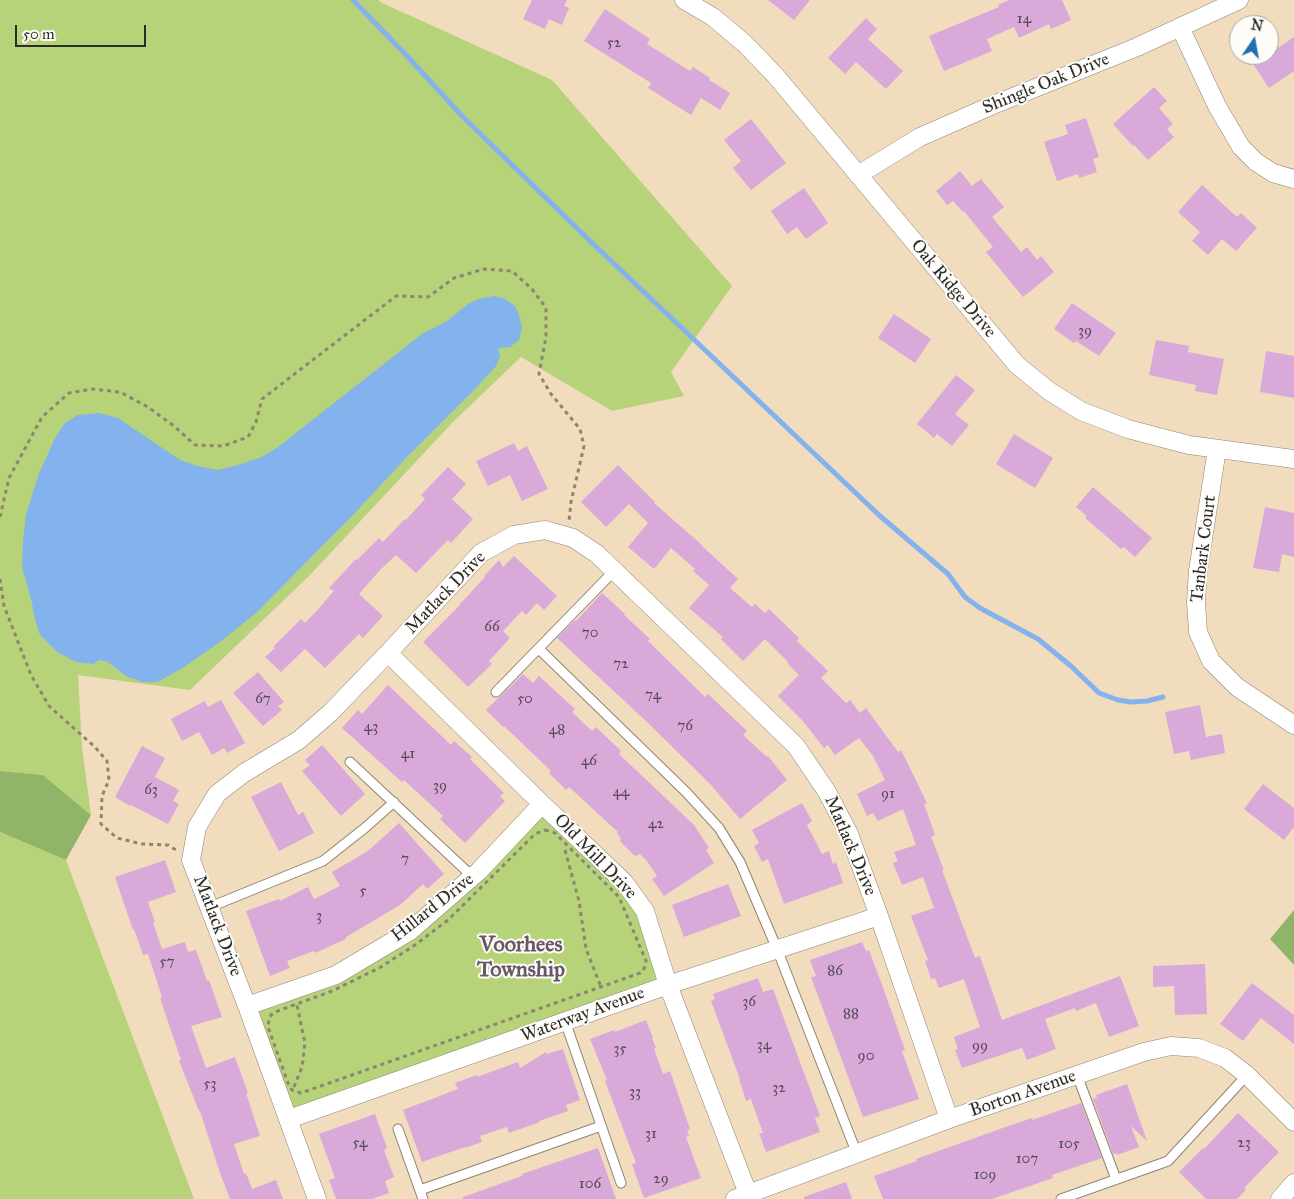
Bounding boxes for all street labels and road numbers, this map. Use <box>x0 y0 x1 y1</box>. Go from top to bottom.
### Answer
street label: Shingle Oak Drive <box>979 49 1113 119</box>
street label: Oak Ridge Drive <box>906 236 1000 342</box>
street label: Tanbark Court <box>1187 494 1221 604</box>
street label: Matlack Drive <box>401 547 491 639</box>
street label: Matlack Drive <box>819 793 881 899</box>
street label: Old Mill Drive <box>549 810 641 904</box>
street label: Hillard Drive <box>387 869 479 947</box>
street label: Matlack Drive <box>188 872 246 980</box>
street label: Waterway Avenue <box>518 983 648 1047</box>
street label: Borton Avenue <box>967 1066 1079 1122</box>

